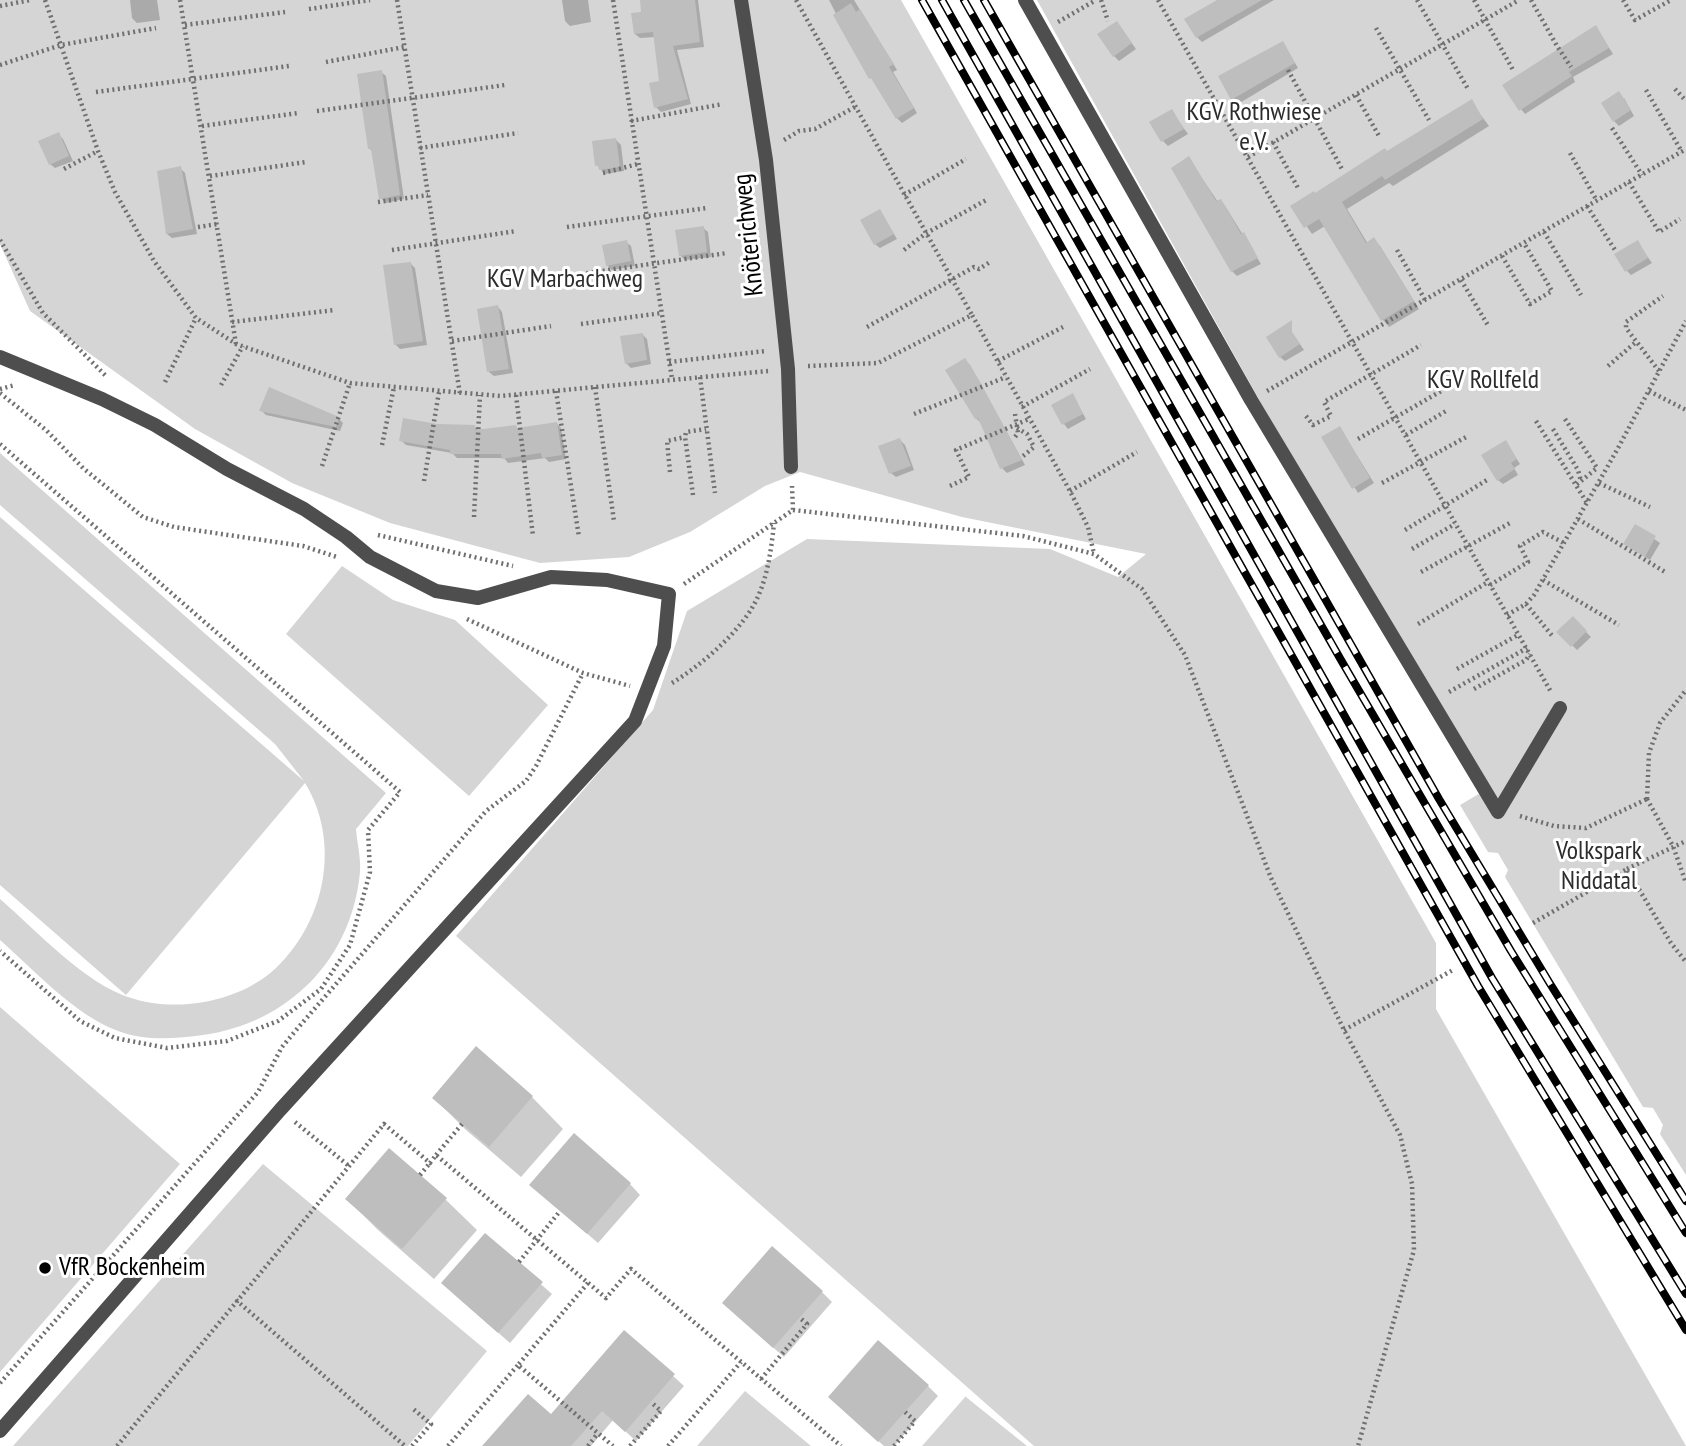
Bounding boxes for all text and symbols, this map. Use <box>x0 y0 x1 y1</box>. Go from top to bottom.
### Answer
park label: KGV Rothwiese e.V. <box>1186 97 1322 158</box>
street label: Knöterichweg <box>727 172 771 298</box>
park label: KGV Marbachweg <box>487 264 643 296</box>
park label: KGV Rollfeld <box>1427 365 1539 397</box>
park label: Volkspark Niddatal <box>1556 836 1642 898</box>
place label: VfR Bockenheim <box>59 1252 205 1284</box>
marker: VfR Bockenheim <box>37 1260 53 1276</box>

